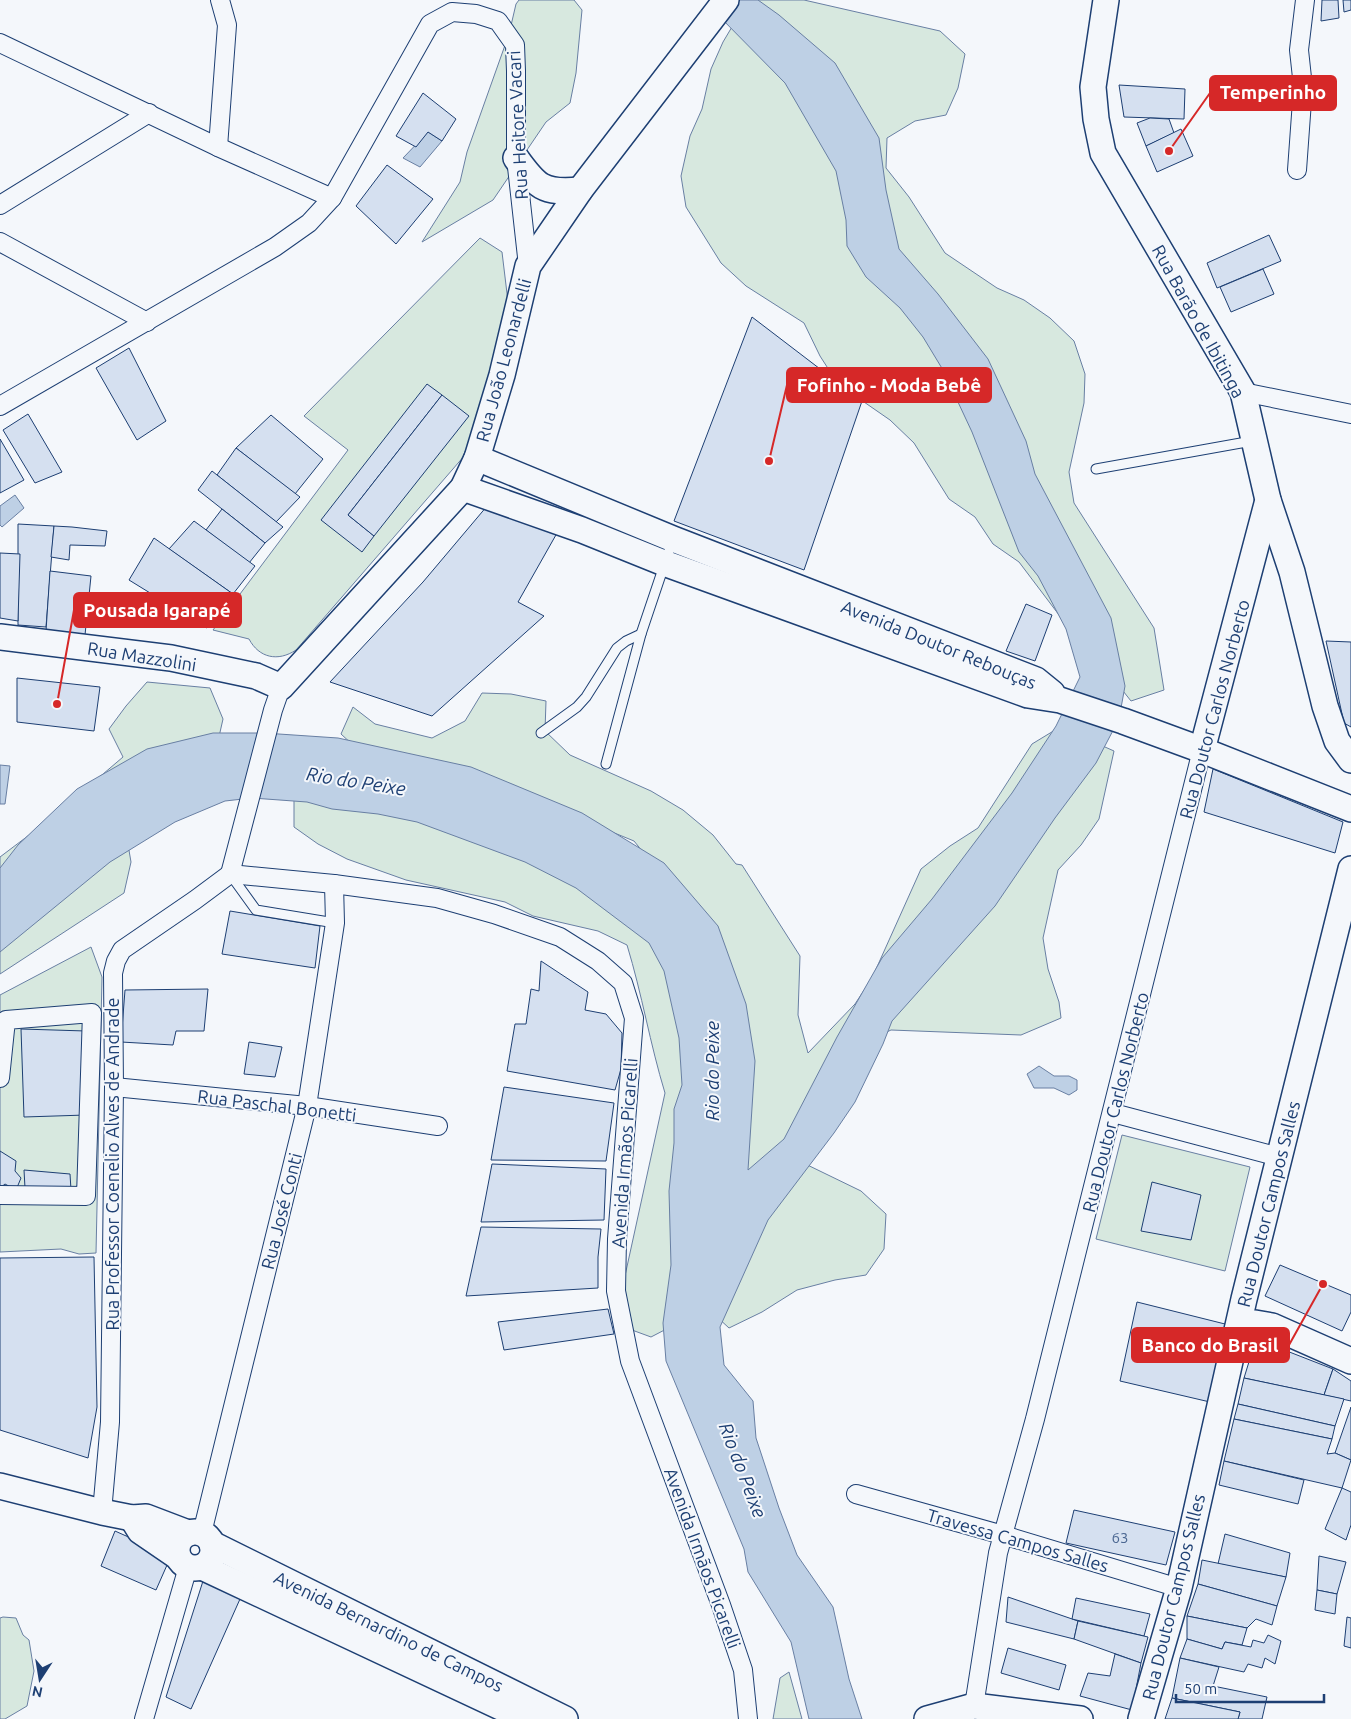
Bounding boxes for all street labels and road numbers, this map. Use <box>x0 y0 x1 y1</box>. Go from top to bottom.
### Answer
street label: Rua Heitore Vacari <box>503 50 531 200</box>
street label: Rua Barão de Ibitinga <box>1149 241 1249 401</box>
street label: Rua João Leonardelli <box>472 276 534 444</box>
street label: Avenida Doutor Rebouças <box>839 596 1040 692</box>
street label: Rua Doutor Carlos Norberto <box>1175 597 1253 821</box>
street label: Rua Mazzolini <box>86 637 198 675</box>
street label: Rua Doutor Carlos Norberto <box>1078 990 1152 1214</box>
street label: Rua Professor Coenelio Alves de Andrade <box>102 998 122 1330</box>
street label: Avenida Irmãos Picarelli <box>607 1057 641 1249</box>
street label: Rua Paschal Bonetti <box>196 1085 358 1125</box>
street label: Rua Doutor Campos Salles <box>1233 1099 1303 1309</box>
street label: Rua José Conti <box>257 1151 305 1271</box>
street label: Avenida Irmãos Picarelli <box>661 1465 745 1651</box>
street label: Rua Doutor Campos Salles <box>1138 1492 1208 1702</box>
street label: Travessa Campos Salles <box>925 1504 1111 1576</box>
street label: Avenida Bernardino de Campos <box>271 1567 507 1695</box>

